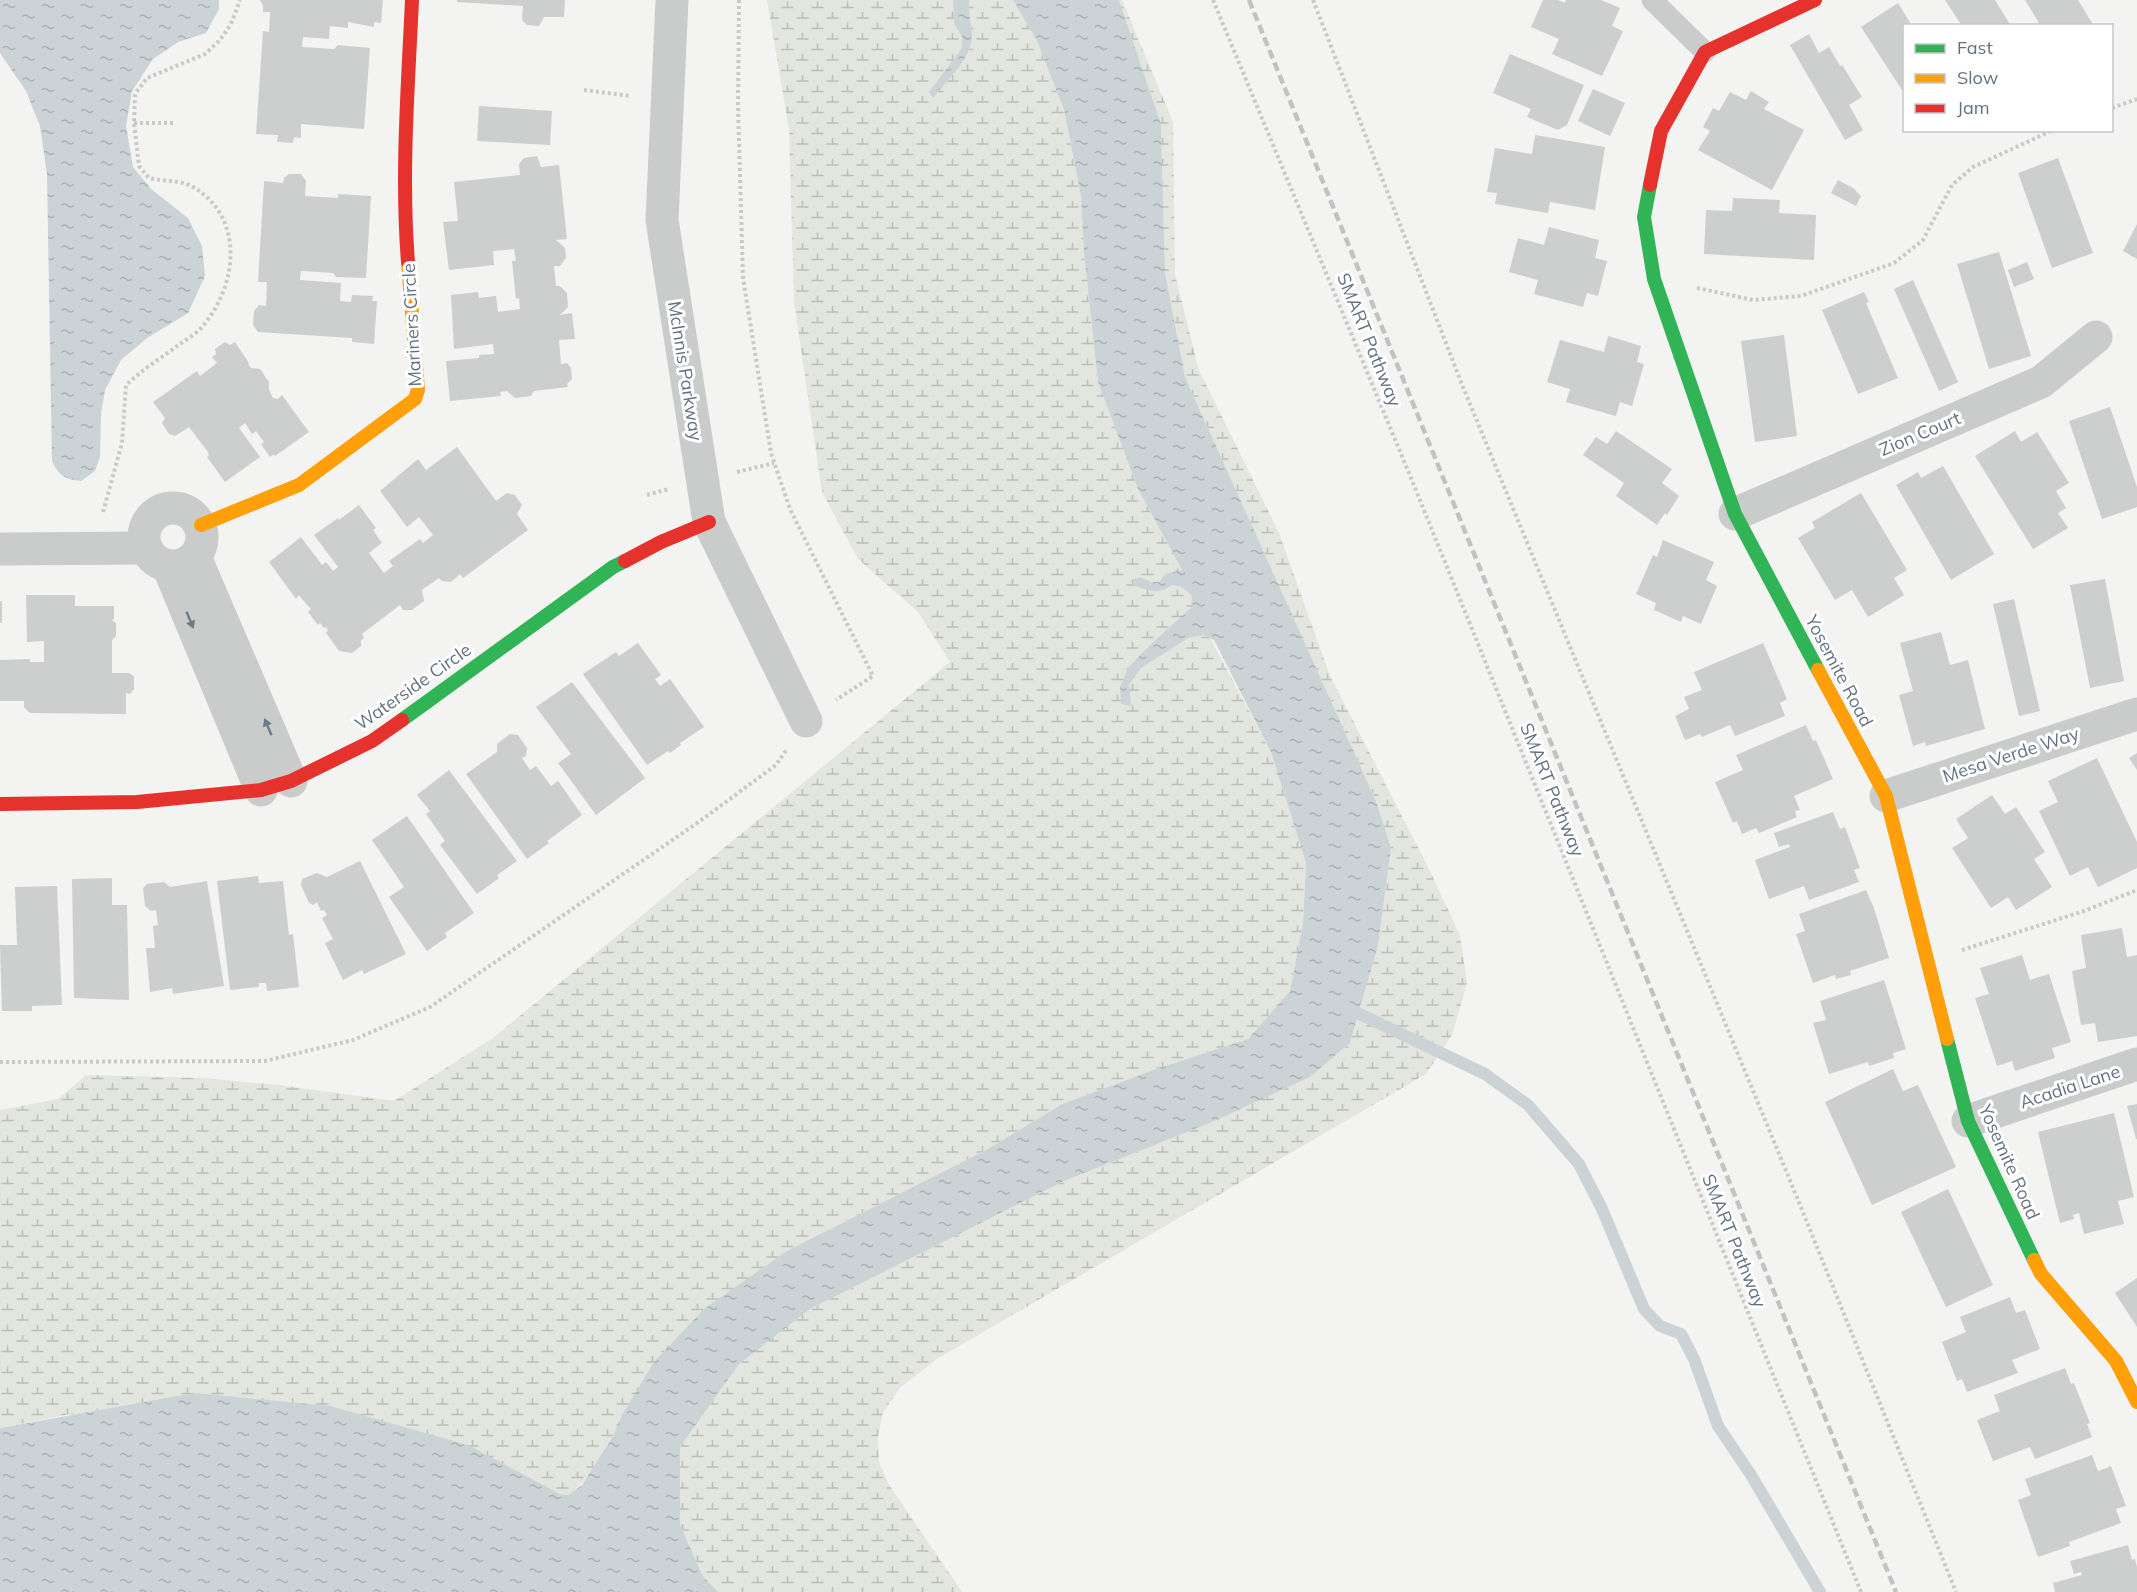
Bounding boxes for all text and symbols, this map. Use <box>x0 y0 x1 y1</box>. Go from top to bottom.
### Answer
legend <box>1903 24 2113 132</box>
text: Fast <box>1957 36 1993 59</box>
text: Slow <box>1957 66 1999 89</box>
text: Jam <box>1957 96 1990 119</box>
street label: Mariners Circle <box>397 263 426 387</box>
street label: SMART Pathway <box>1332 270 1407 410</box>
street label: McInnis Parkway <box>663 299 708 443</box>
street label: Zion Court <box>1876 406 1964 461</box>
street label: Yosemite Road <box>1800 610 1879 731</box>
one-way arrow <box>186 611 195 629</box>
street label: Waterside Circle <box>350 638 475 735</box>
one-way arrow <box>263 718 272 736</box>
street label: SMART Pathway <box>1515 720 1590 860</box>
street label: Mesa Verde Way <box>1940 722 2082 787</box>
street label: Acadia Lane <box>2017 1059 2123 1114</box>
street label: Yosemite Road <box>1973 1100 2045 1223</box>
street label: SMART Pathway <box>1697 1171 1772 1311</box>

